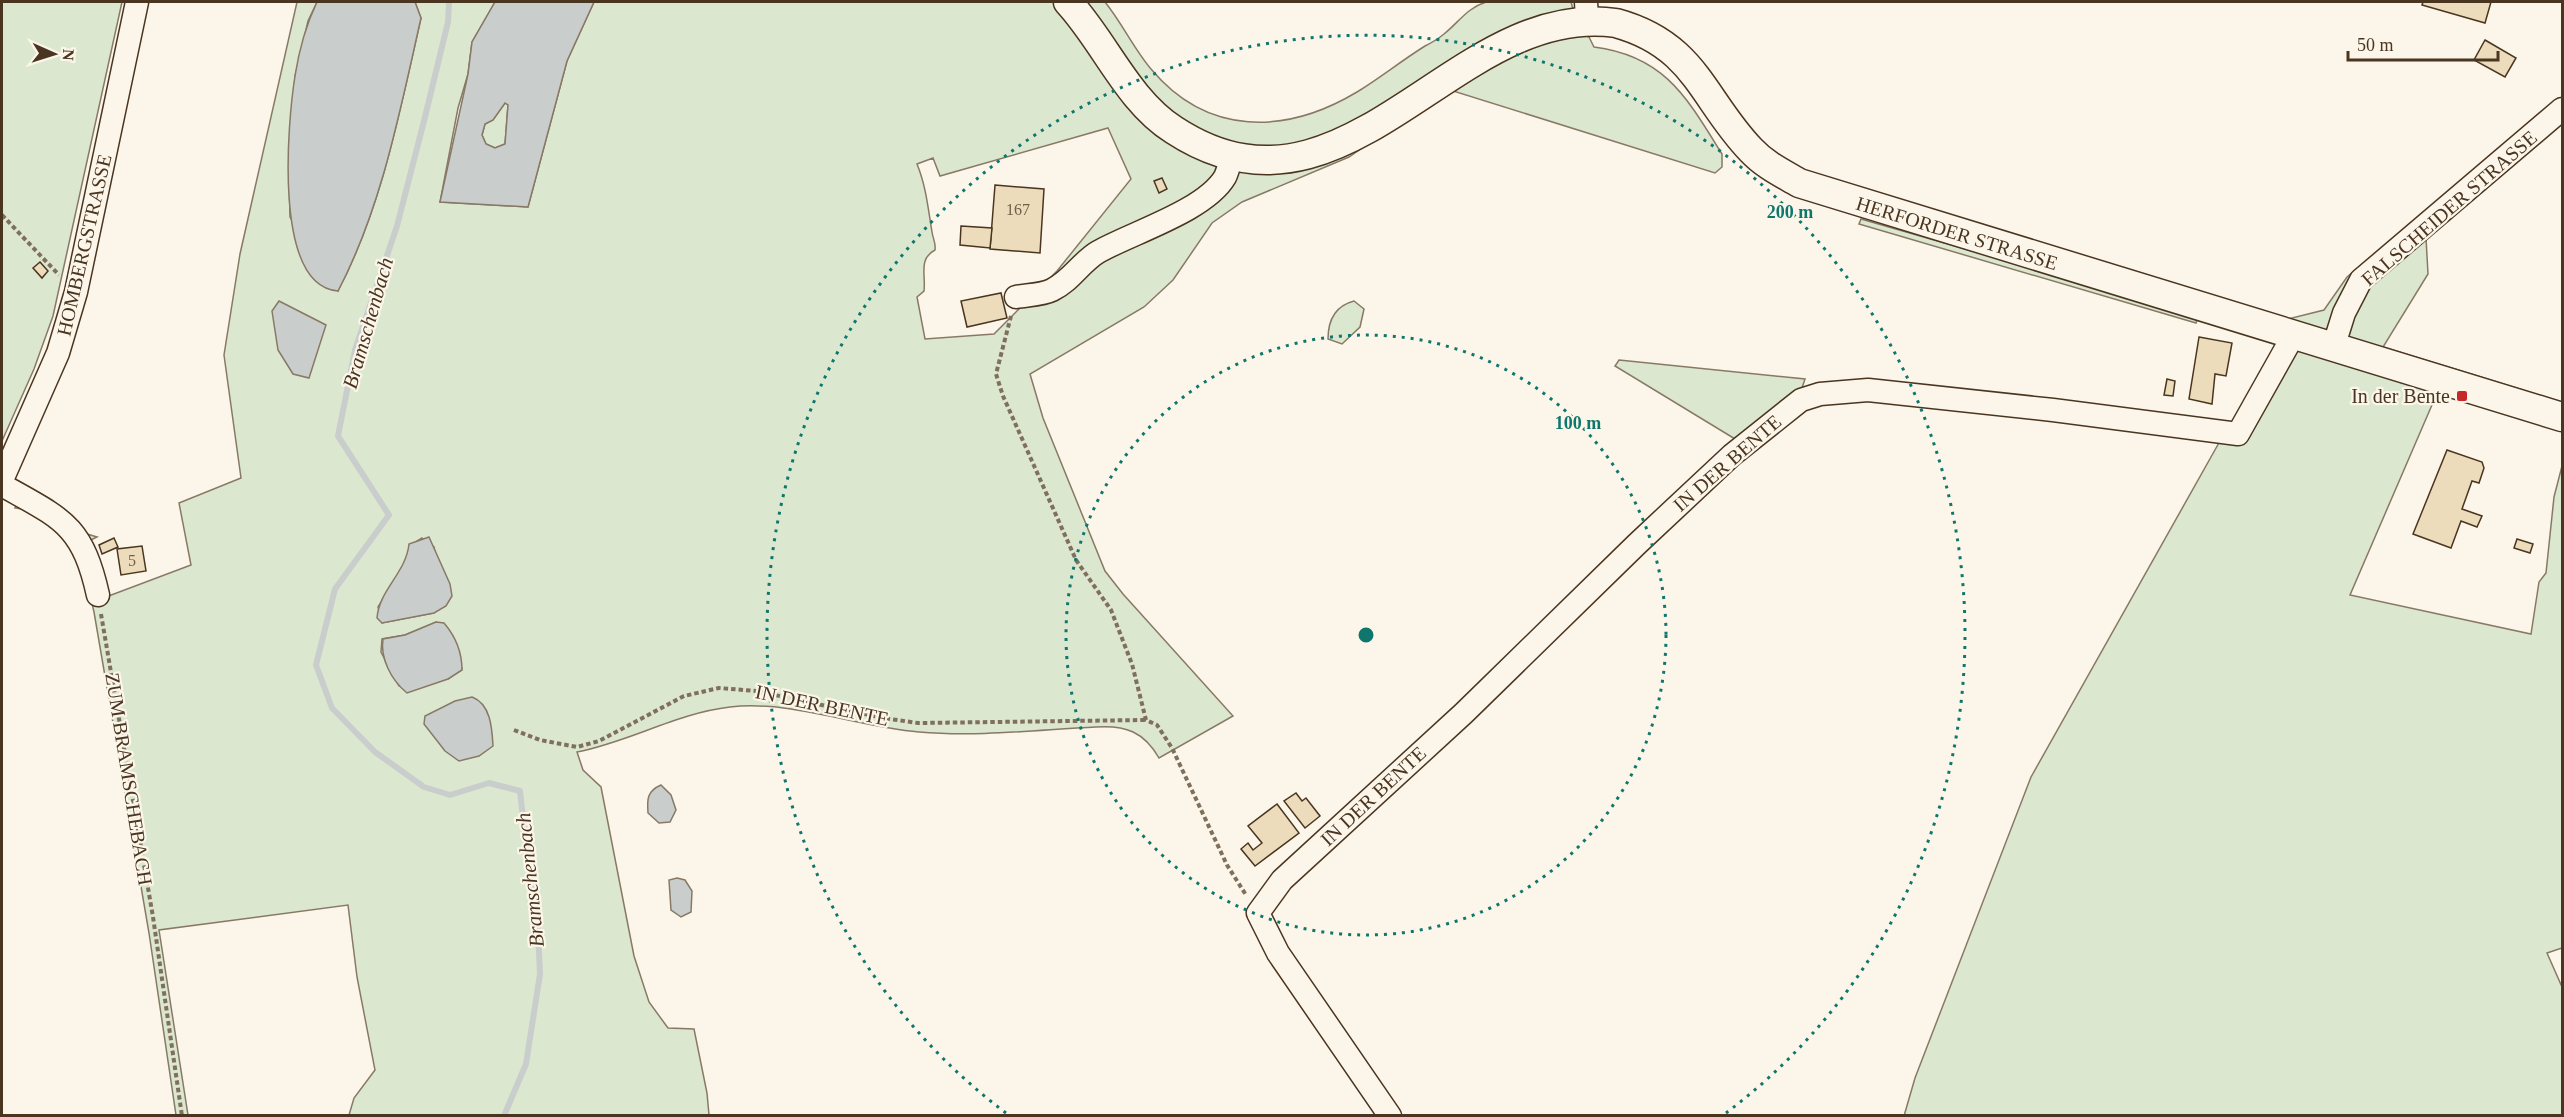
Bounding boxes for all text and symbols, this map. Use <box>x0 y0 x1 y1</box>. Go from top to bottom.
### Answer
north arrow <box>24 24 84 84</box>
scale bar <box>2348 24 2498 62</box>
text: 50 m <box>2357 35 2394 55</box>
text: N <box>60 49 77 61</box>
street label: FALSCHEIDER STRASSE <box>2357 126 2541 290</box>
street label: HOMBERGSTRASSE <box>52 152 116 338</box>
street label: HERFORDER STRASSE <box>1854 192 2060 274</box>
house number: 167 <box>1006 201 1030 218</box>
text: 200 m <box>1767 202 1813 222</box>
water label: Bramschenbach <box>338 255 398 391</box>
place label: In der Bente <box>2351 385 2450 407</box>
marker: In der Bente <box>2455 389 2469 403</box>
street label: IN DER BENTE <box>1669 410 1785 516</box>
text: 100 m <box>1555 413 1601 433</box>
house number: 5 <box>128 552 136 569</box>
centre of rings <box>1356 625 1376 645</box>
street label: ZUM BRAMSCHEBACH <box>101 671 157 887</box>
street label: IN DER BENTE <box>753 680 891 730</box>
street label: IN DER BENTE <box>1316 742 1430 850</box>
water label: Bramschenbach <box>511 811 549 949</box>

